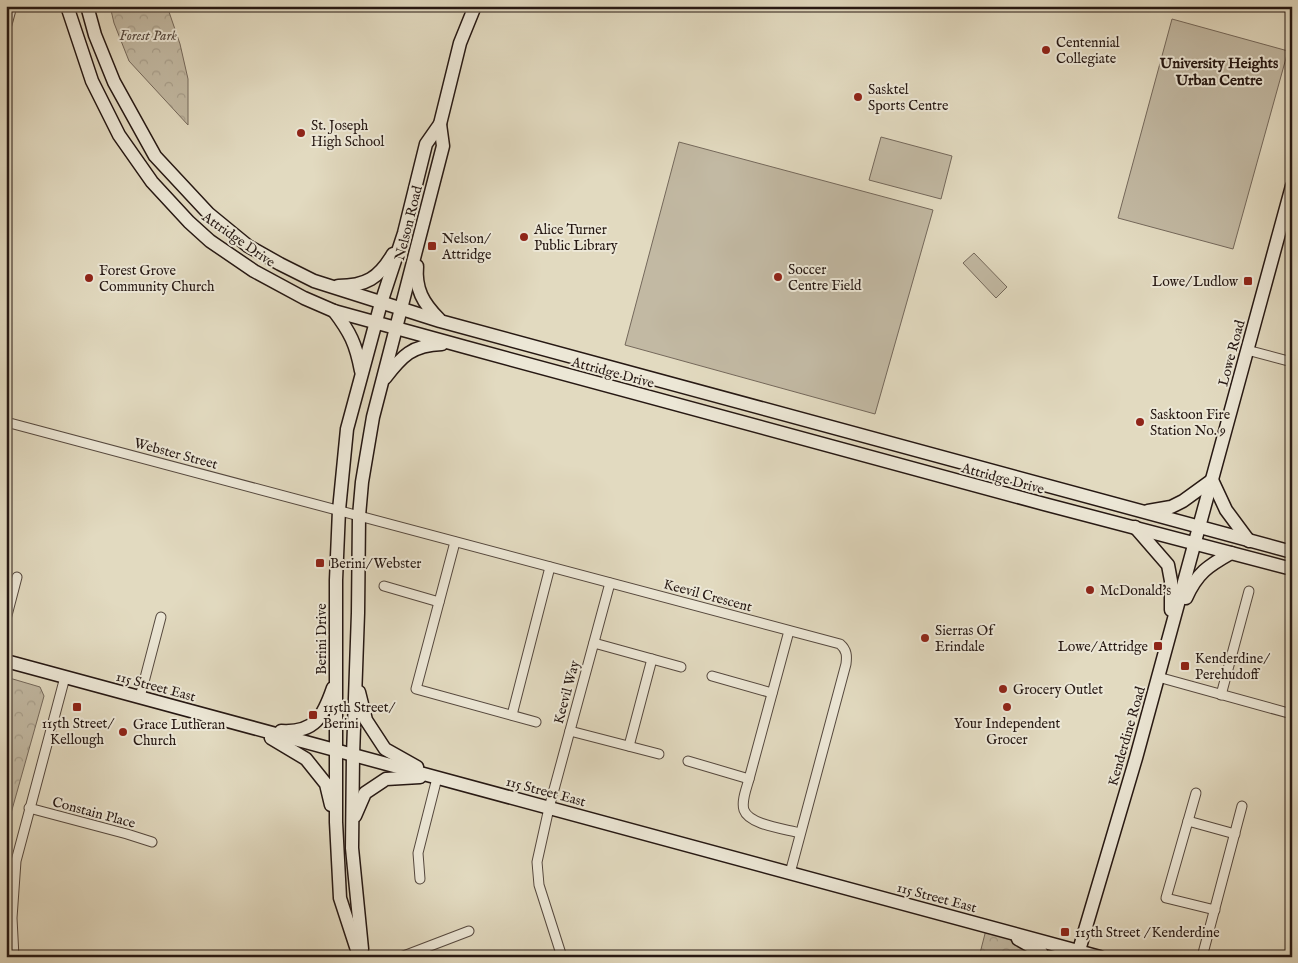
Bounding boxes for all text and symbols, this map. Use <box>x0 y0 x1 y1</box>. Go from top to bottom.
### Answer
park label: Forest Park <box>119 27 177 45</box>
place label: Centennial Collegiate <box>1056 34 1120 68</box>
marker: Centennial Collegiate <box>1040 44 1052 56</box>
district label: University Heights Urban Centre <box>1159 54 1279 90</box>
place label: Sasktel Sports Centre <box>868 81 949 115</box>
marker: Sasktel Sports Centre <box>852 91 864 103</box>
place label: St. Joseph High School <box>311 117 384 151</box>
marker: St. Joseph High School <box>295 127 307 139</box>
street label: Nelson Road <box>391 183 427 263</box>
street label: Attridge Drive <box>198 207 279 272</box>
place label: Alice Turner Public Library <box>533 221 618 255</box>
place label: Nelson/ Attridge <box>441 230 492 264</box>
marker: Alice Turner Public Library <box>518 231 530 243</box>
marker: Nelson/ Attridge <box>426 240 438 252</box>
place label: Soccer Centre Field <box>788 261 862 295</box>
place label: Forest Grove Community Church <box>99 262 215 296</box>
marker: Soccer Centre Field <box>772 271 784 283</box>
marker: Forest Grove Community Church <box>83 272 95 284</box>
place label: Lowe/ Ludlow <box>1152 273 1239 291</box>
marker: Lowe/ Ludlow <box>1242 275 1254 287</box>
street label: Lowe Road <box>1215 318 1250 388</box>
street label: Attridge Drive <box>568 353 657 393</box>
place label: Sasktoon Fire Station No. 9 <box>1150 406 1231 440</box>
marker: Sasktoon Fire Station No. 9 <box>1134 416 1146 428</box>
street label: Webster Street <box>132 434 220 474</box>
street label: Attridge Drive <box>958 459 1047 499</box>
place label: Berini/ Webster <box>330 555 421 573</box>
marker: Berini/ Webster <box>314 557 326 569</box>
street label: Keevil Crescent <box>661 576 754 616</box>
place label: McDonald's <box>1100 582 1171 600</box>
marker: McDonald's <box>1084 584 1096 596</box>
street label: Berini Drive <box>313 603 331 675</box>
place label: Sierras Of Erindale <box>935 622 996 656</box>
marker: Sierras Of Erindale <box>919 632 931 644</box>
place label: Lowe/ Attridge <box>1058 638 1149 656</box>
marker: Lowe/ Attridge <box>1152 640 1164 652</box>
place label: Kenderdine/ Perehudoff <box>1195 650 1270 684</box>
street label: Keevil Way <box>550 658 584 726</box>
marker: Kenderdine/ Perehudoff <box>1179 660 1191 672</box>
street label: 115 Street East <box>114 668 198 706</box>
place label: Grocery Outlet <box>1013 681 1103 699</box>
marker: Grocery Outlet <box>997 683 1009 695</box>
street label: Kenderdine Road <box>1104 684 1150 788</box>
place label: 115th Street/ Berini <box>323 699 396 733</box>
marker: 115th Street/ Kellough <box>71 701 83 713</box>
marker: Your Independent Grocer <box>1001 701 1013 713</box>
marker: 115th Street/ Berini <box>307 709 319 721</box>
place label: 115th Street/ Kellough <box>42 715 114 749</box>
place label: Your Independent Grocer <box>954 715 1060 749</box>
place label: Grace Lutheran Church <box>133 716 226 750</box>
marker: Grace Lutheran Church <box>117 726 129 738</box>
street label: 115 Street East <box>504 773 588 811</box>
street label: Constain Place <box>50 793 138 833</box>
street label: 115 Street East <box>895 879 979 917</box>
place label: 115th Street / Kenderdine <box>1075 924 1220 942</box>
marker: 115th Street / Kenderdine <box>1059 926 1071 938</box>

